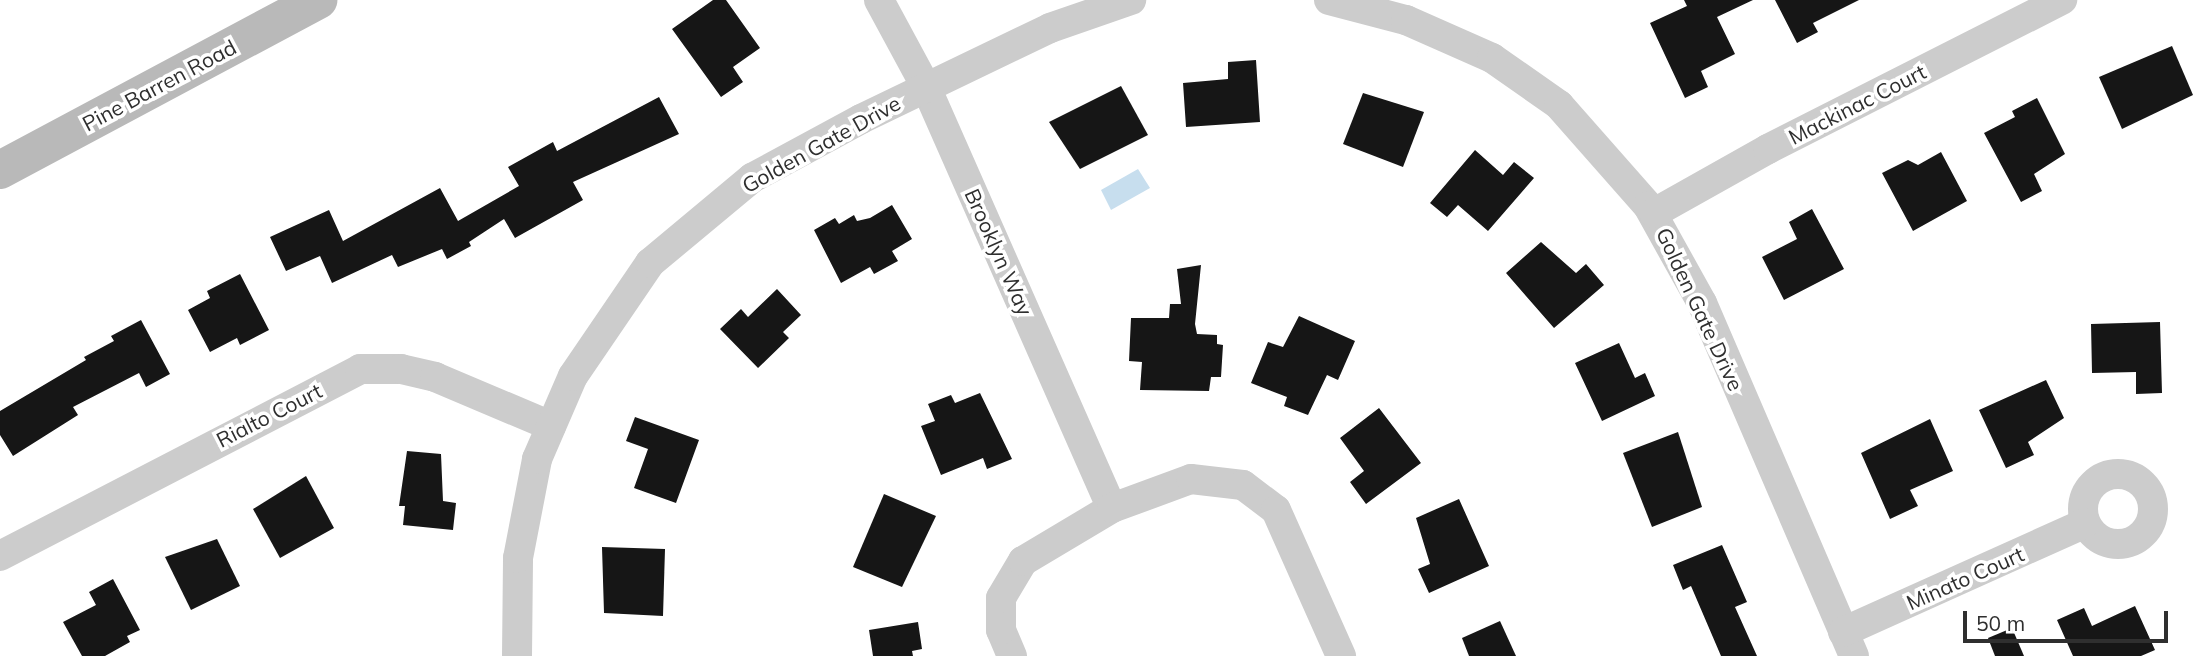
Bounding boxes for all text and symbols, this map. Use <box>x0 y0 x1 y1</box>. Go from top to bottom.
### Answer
street label: Pine Barren Road <box>78 34 240 136</box>
street label: Mackinac Court <box>1784 59 1930 149</box>
street label: Golden Gate Drive <box>737 90 905 198</box>
street label: Brooklyn Way <box>960 185 1038 319</box>
street label: Golden Gate Drive <box>1651 223 1749 395</box>
street label: Rialto Court <box>212 378 326 452</box>
street label: Minato Court <box>1902 541 2028 615</box>
scale bar <box>1966 596 2171 640</box>
text: 50 m <box>1976 610 2025 636</box>

